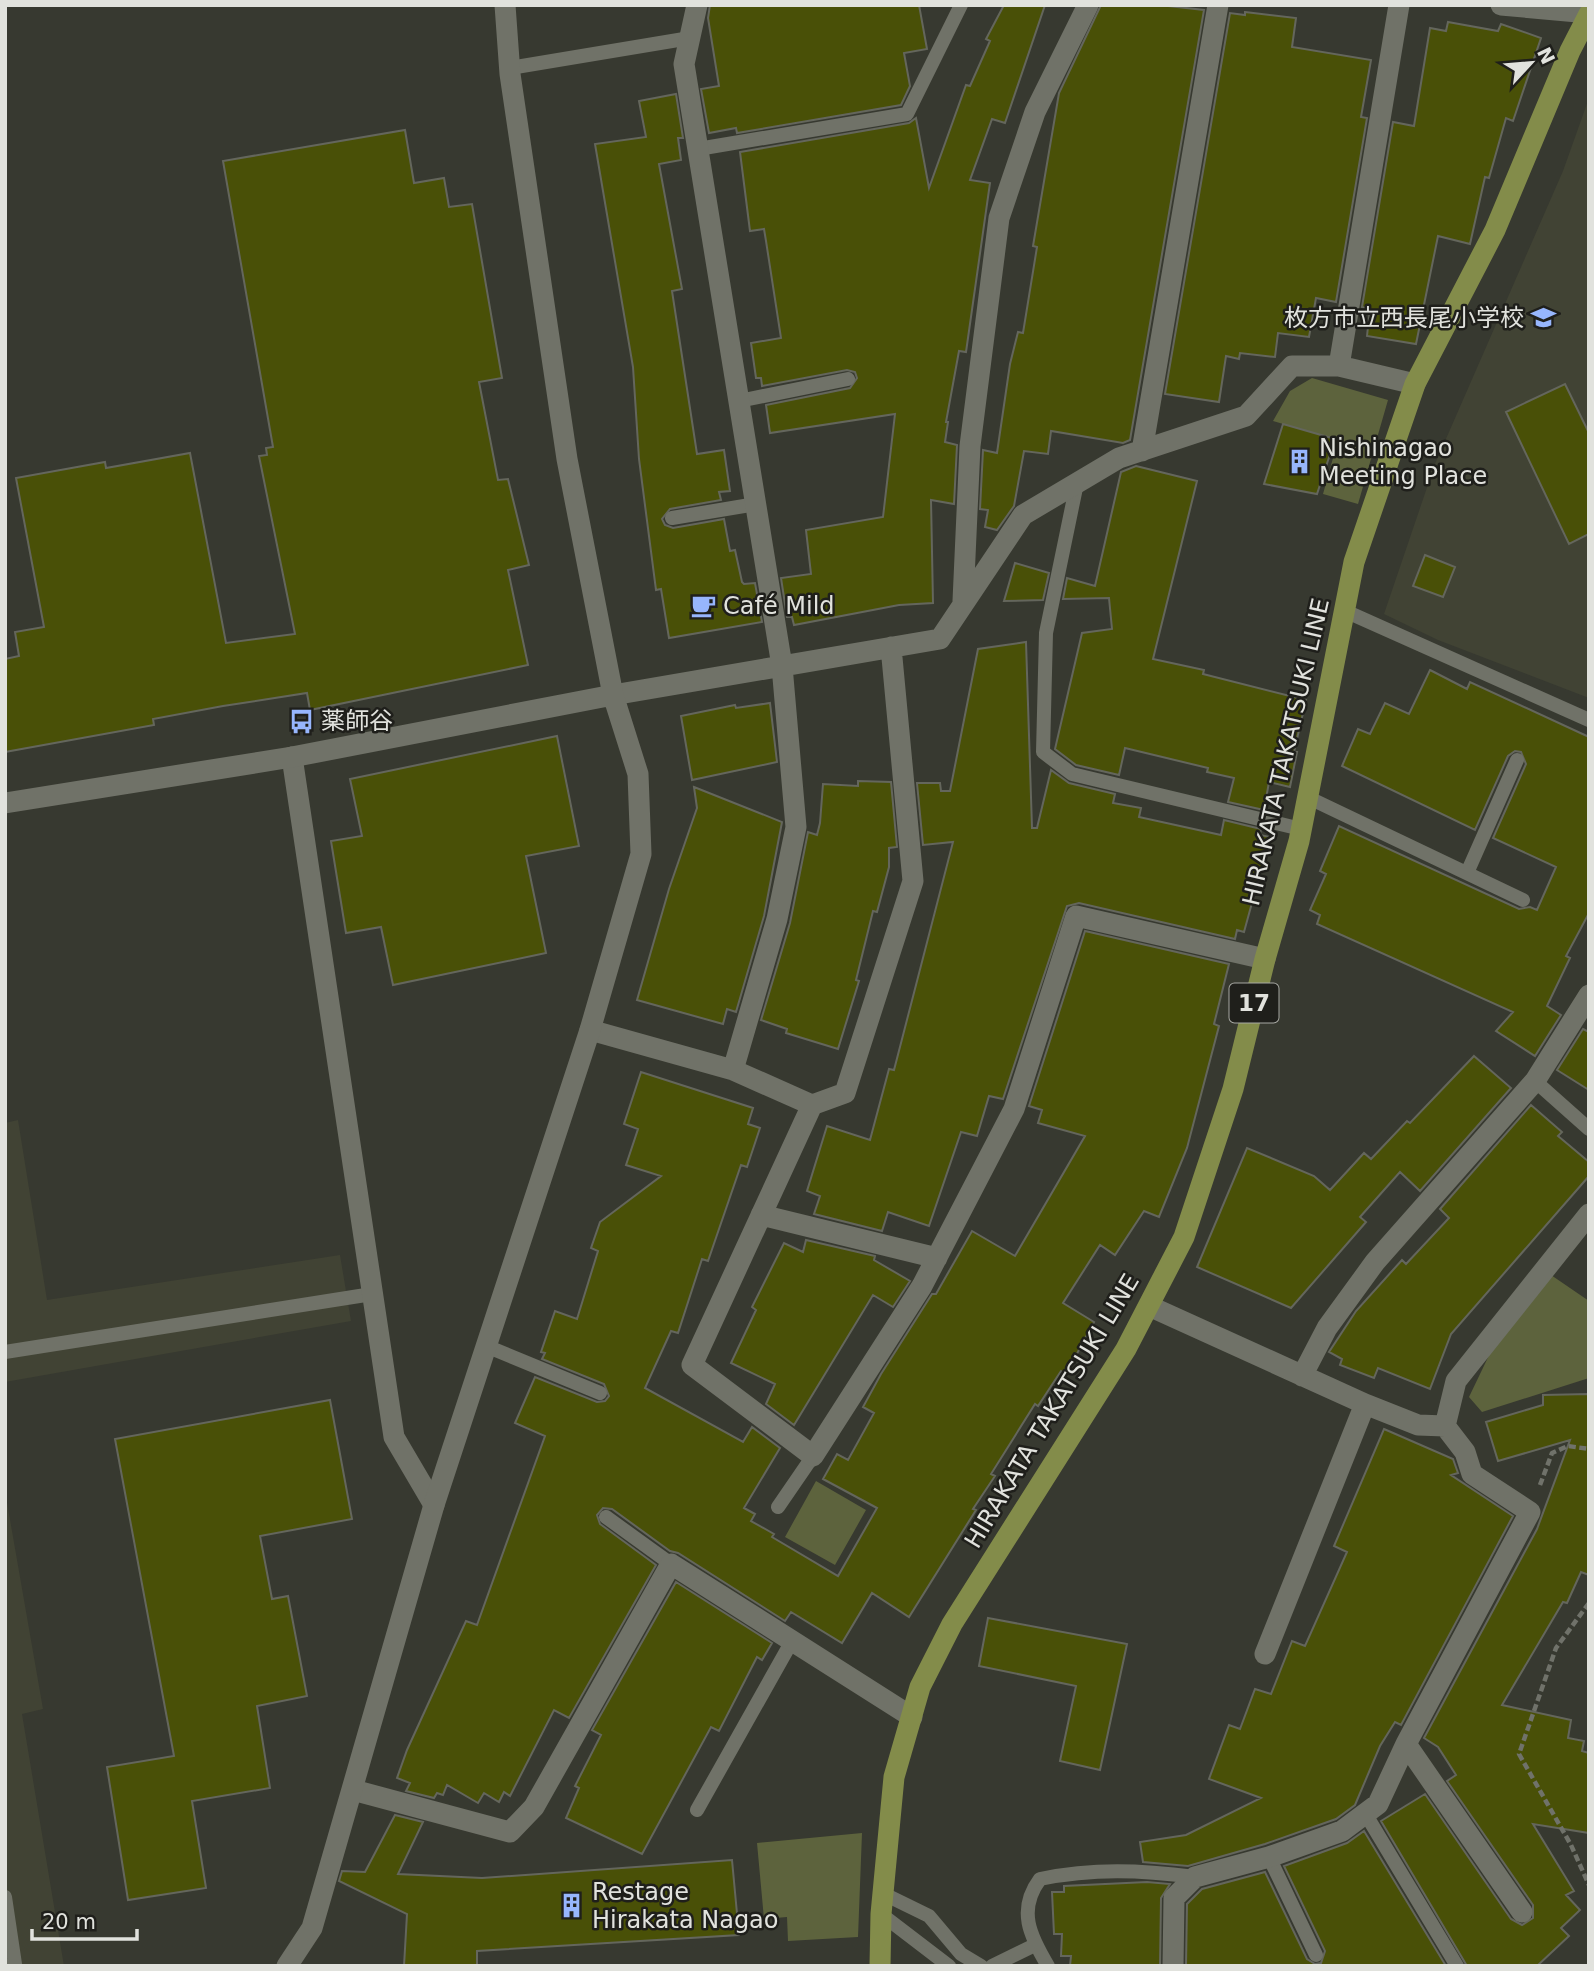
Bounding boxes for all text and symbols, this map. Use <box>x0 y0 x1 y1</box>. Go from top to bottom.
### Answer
north arrow <box>1496 28 1566 98</box>
text: N <box>1533 44 1560 68</box>
place label: 枚方市立西長尾小学校 <box>1284 304 1524 332</box>
school or university icon: 枚方市立西長尾小学校 <box>1530 304 1558 332</box>
place label: Nishinagao Meeting Place <box>1319 434 1487 490</box>
building icon: Nishinagao Meeting Place <box>1285 448 1313 476</box>
cafe icon: Café Mild <box>689 592 717 620</box>
place label: Café Mild <box>723 592 835 620</box>
street label: HIRAKATA TAKATSUKI LINE <box>1237 596 1335 908</box>
bus stop icon: 薬師谷 <box>287 707 315 735</box>
place label: 薬師谷 <box>321 707 393 735</box>
road number: 17 <box>1230 984 1278 1022</box>
street label: HIRAKATA TAKATSUKI LINE <box>959 1269 1145 1553</box>
place label: Restage Hirakata Nagao <box>592 1878 779 1934</box>
building icon: Restage Hirakata Nagao <box>558 1892 586 1920</box>
scale bar <box>32 1898 136 1942</box>
text: 20 m <box>42 1910 96 1934</box>

